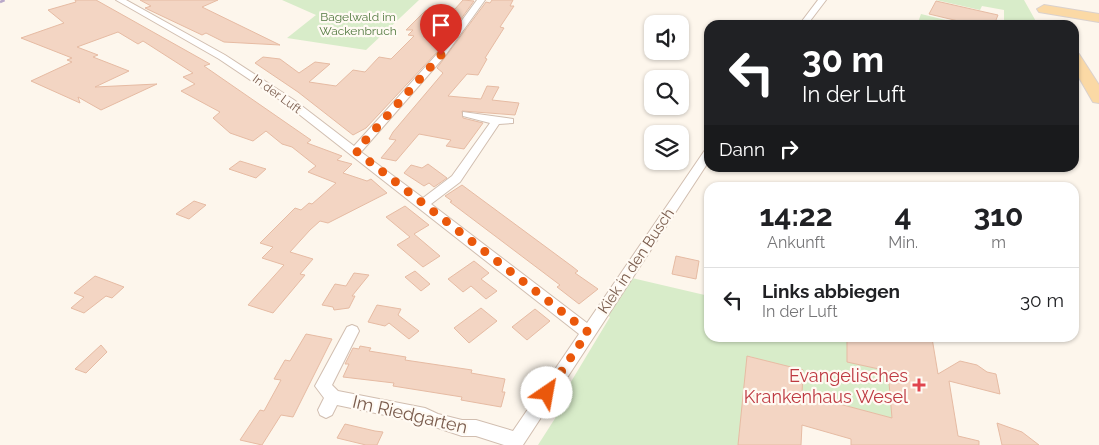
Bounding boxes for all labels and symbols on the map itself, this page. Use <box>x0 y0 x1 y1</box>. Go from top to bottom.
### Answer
pin <box>420 4 462 55</box>
park label: Bagelwald im Wackenbruch <box>319 10 397 38</box>
street label: In der Luft <box>250 72 304 116</box>
street label: Kiek in den Busch <box>594 205 678 317</box>
place label: Evangelisches Krankenhaus Wesel <box>744 365 908 407</box>
position arrow <box>520 366 572 418</box>
marker: Evangelisches Krankenhaus Wesel <box>912 378 926 392</box>
street label: Im Riedgarten <box>351 391 469 437</box>

